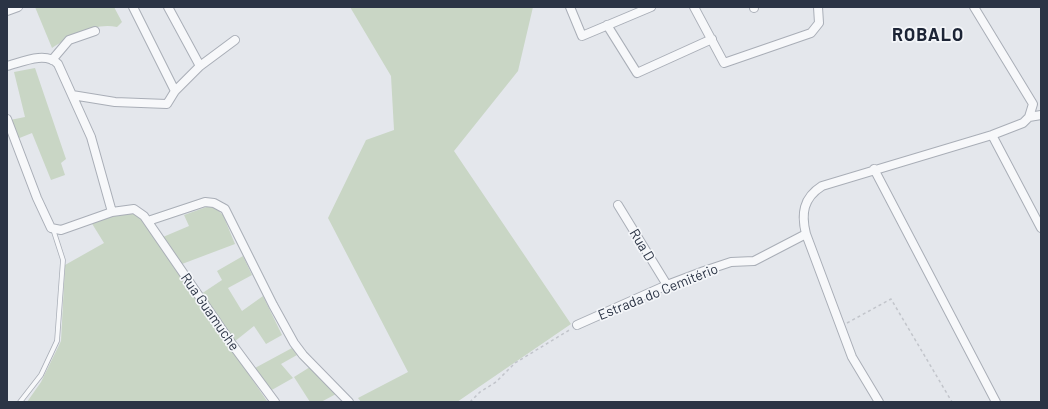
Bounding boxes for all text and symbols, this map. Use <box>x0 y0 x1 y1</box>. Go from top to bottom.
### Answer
district label: ROBALO <box>892 24 964 46</box>
street label: Rua D <box>626 226 658 264</box>
street label: Estrada do Cemitério <box>596 260 720 324</box>
street label: Rua Guamuche <box>177 270 243 354</box>

